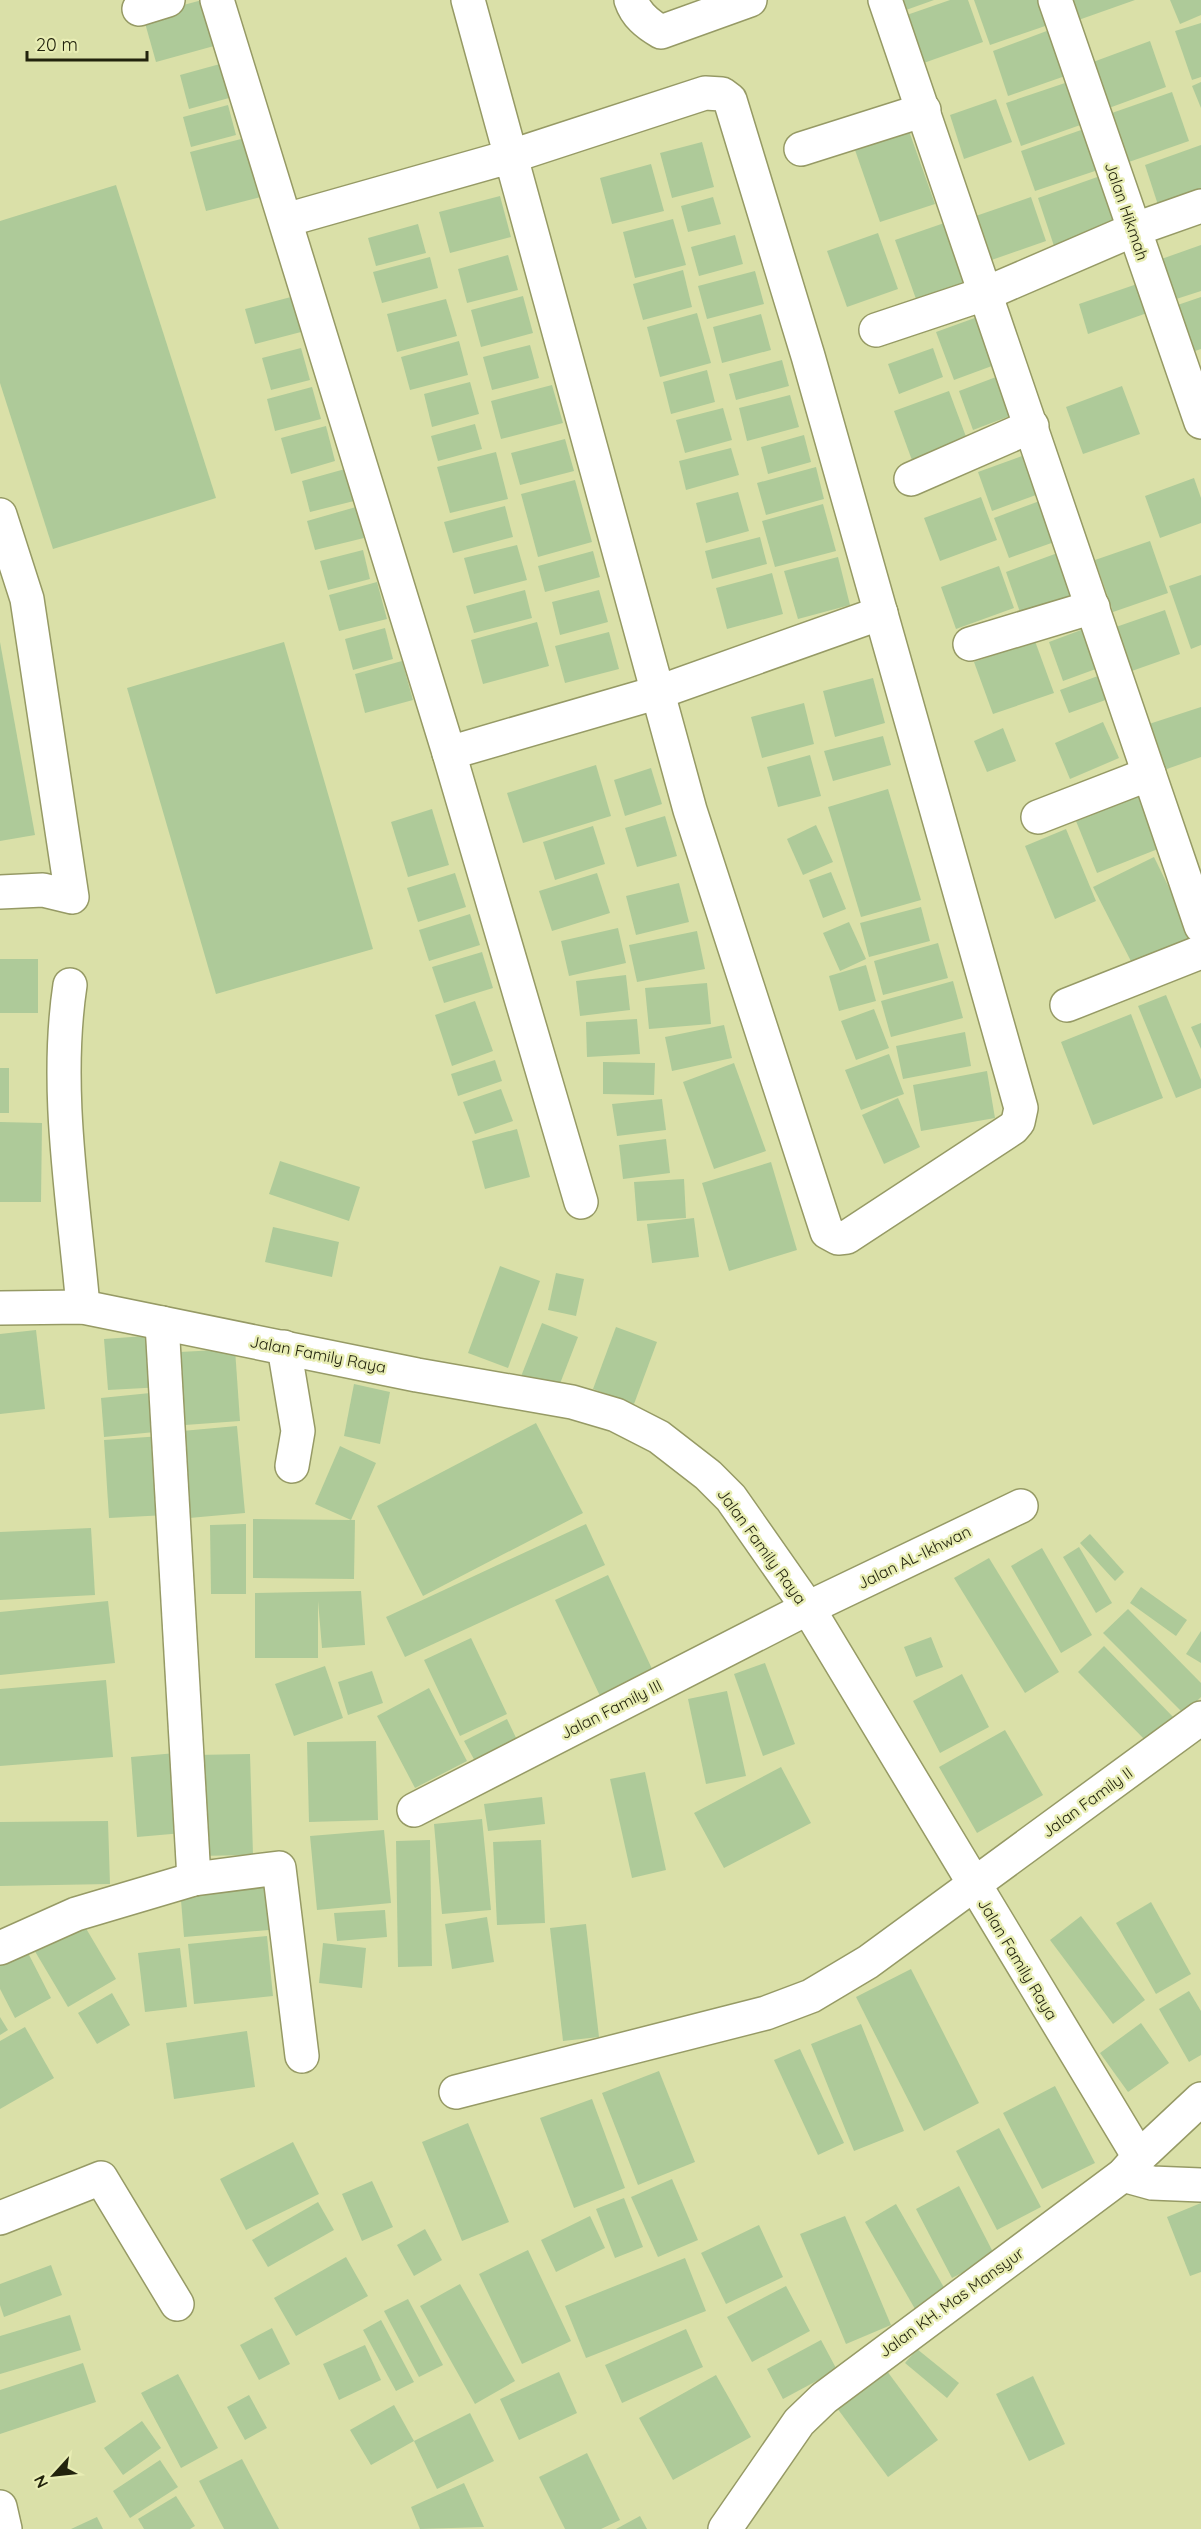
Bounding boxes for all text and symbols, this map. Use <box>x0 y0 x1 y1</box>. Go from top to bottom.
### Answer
scale bar <box>27 24 147 62</box>
text: 20 m <box>36 33 78 56</box>
street label: Jalan Hikmah <box>1101 159 1153 263</box>
street label: Jalan Family Raya <box>248 1331 388 1377</box>
street label: Jalan Family Raya <box>713 1484 811 1608</box>
street label: Jalan AL-Ikhwan <box>854 1521 974 1593</box>
street label: Jalan Family III <box>557 1675 665 1743</box>
street label: Jalan Family II <box>1038 1762 1136 1842</box>
street label: Jalan Family Raya <box>974 1895 1062 2023</box>
street label: Jalan KH. Mas Mansyur <box>875 2243 1027 2361</box>
north arrow <box>24 2445 84 2505</box>
text: N <box>29 2472 52 2492</box>

